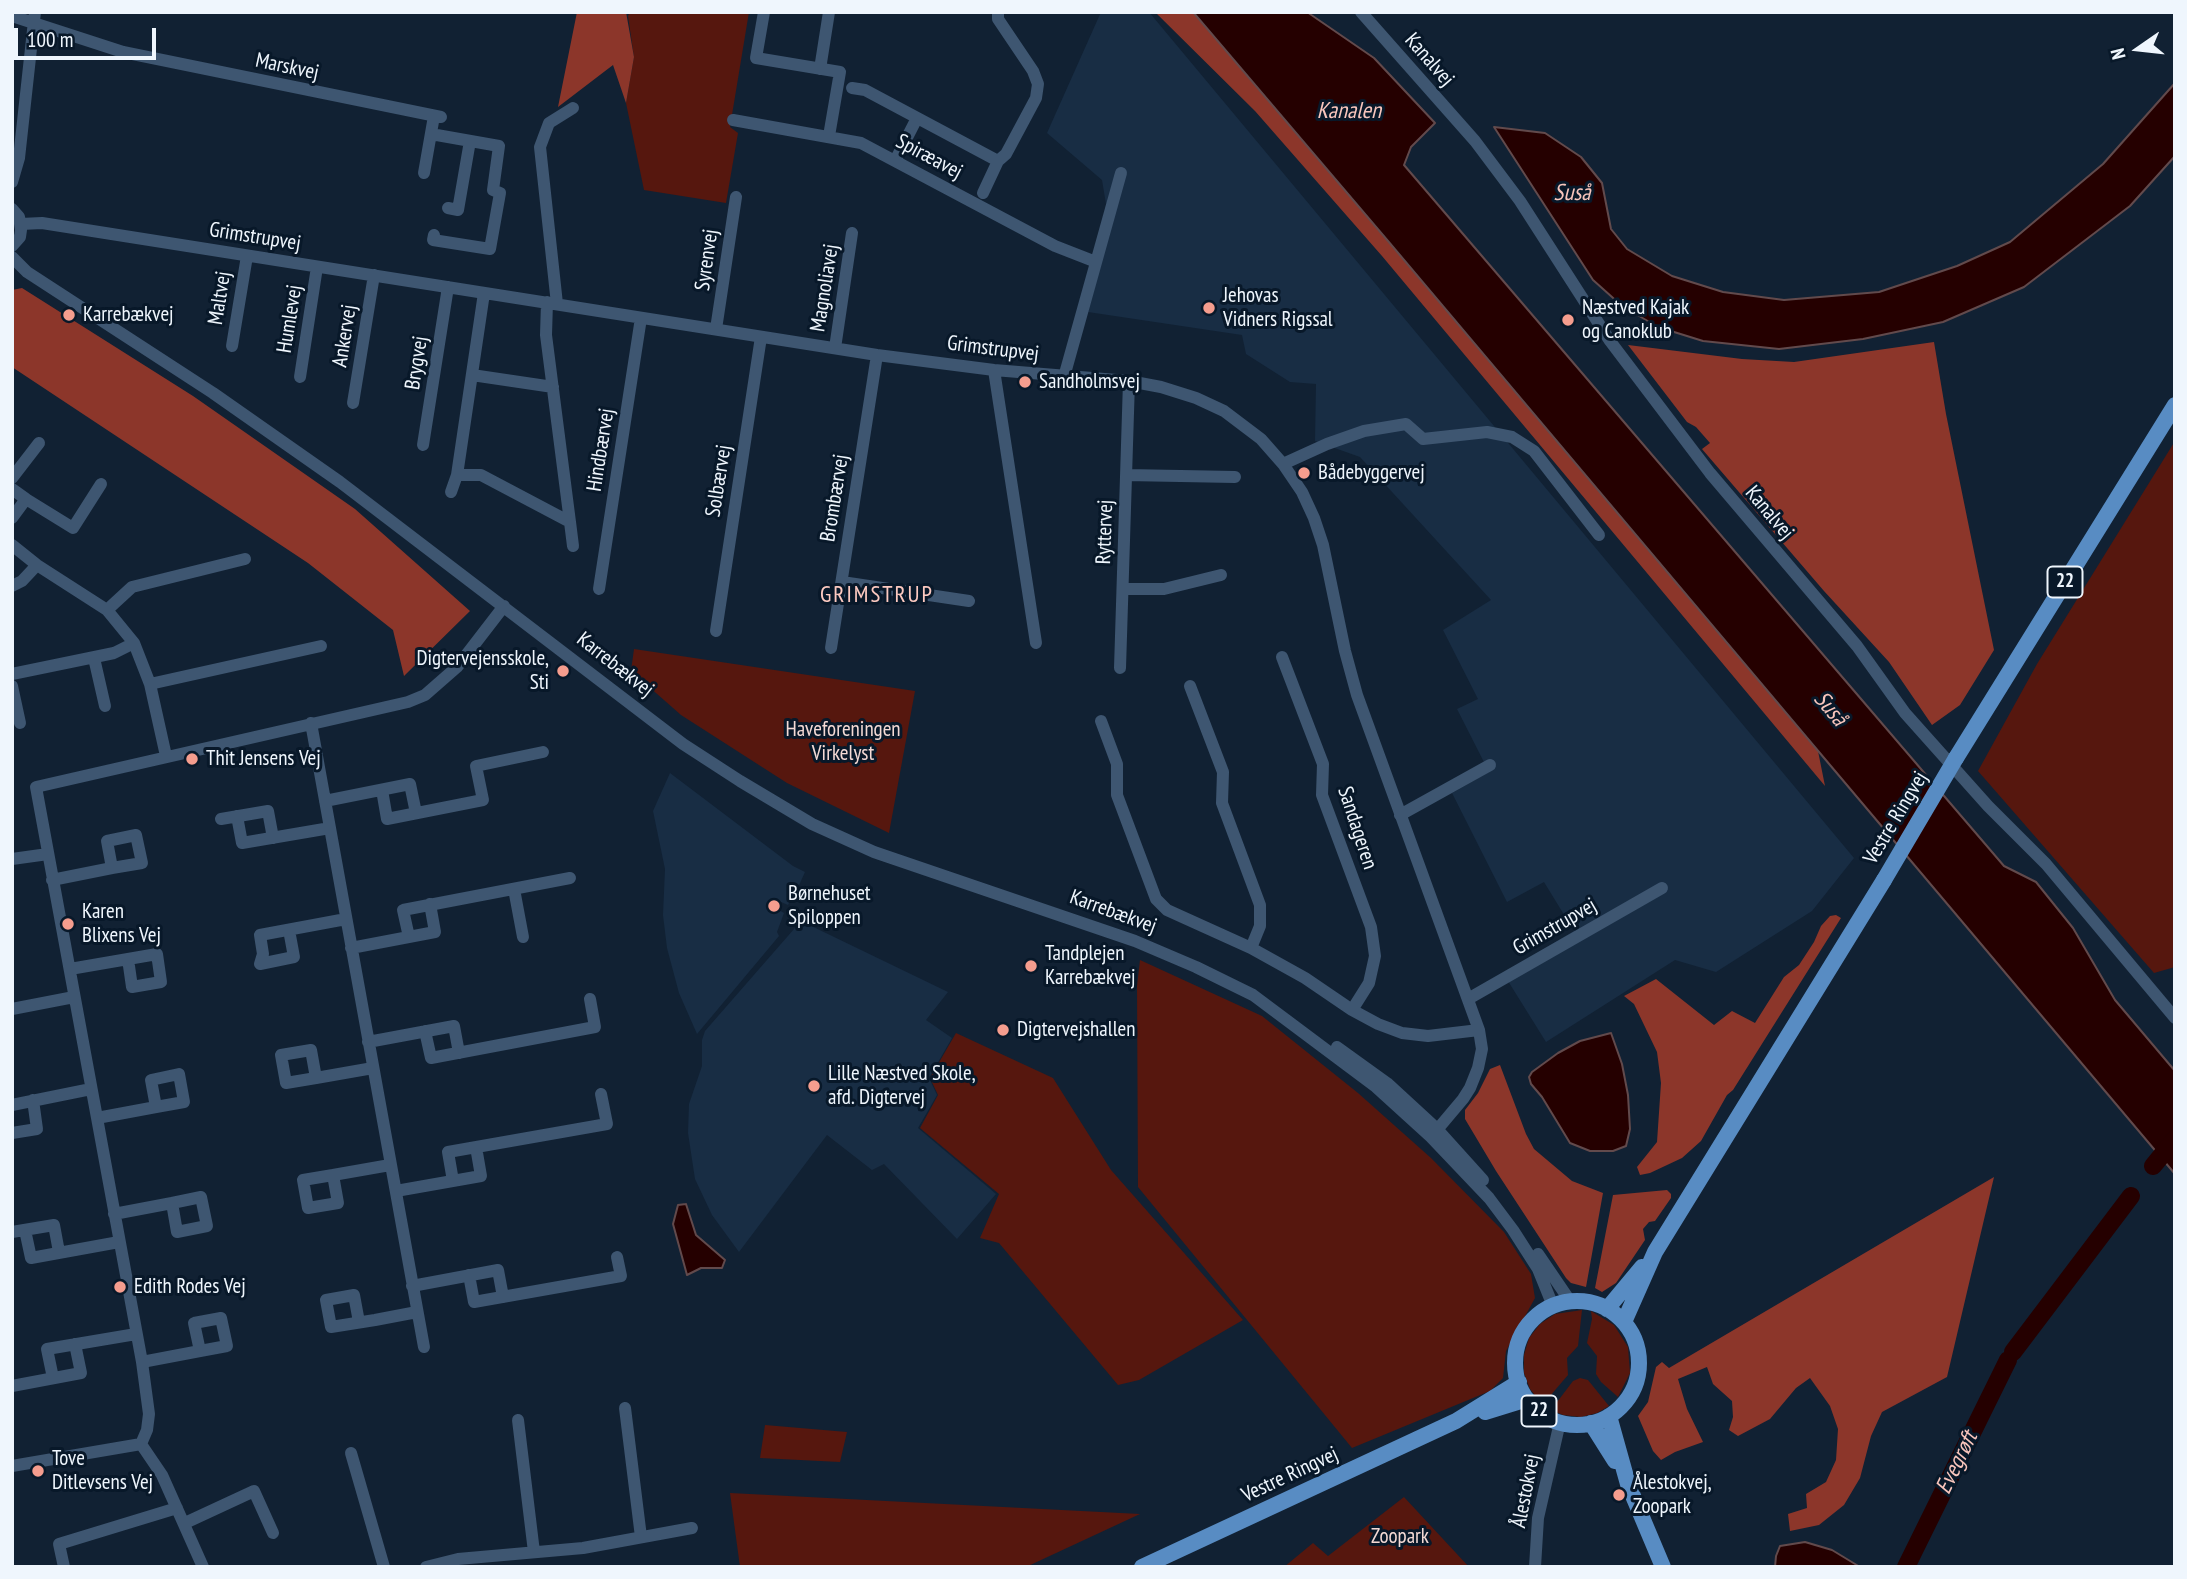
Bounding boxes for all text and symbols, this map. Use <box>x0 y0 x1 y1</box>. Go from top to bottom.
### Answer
scale bar <box>18 14 159 58</box>
north arrow <box>2103 14 2173 84</box>
text: 100 m <box>27 26 73 53</box>
street label: Kanalvej <box>1399 28 1459 92</box>
text: N <box>2105 46 2131 62</box>
street label: Marskvej <box>253 48 321 86</box>
water label: Kanalen <box>1317 97 1381 125</box>
street label: Spiræavej <box>891 129 967 185</box>
water label: Suså <box>1554 179 1590 207</box>
street label: Grimstrupvej <box>207 217 303 257</box>
street label: Syrenvej <box>690 228 724 292</box>
street label: Magnoliavej <box>806 242 844 334</box>
street label: Maltvej <box>203 270 237 326</box>
street label: Humlevej <box>272 283 308 355</box>
place label: Jehovas Vidners Rigssal <box>1223 283 1333 333</box>
place label: Næstved Kajak og Canoklub <box>1582 295 1689 345</box>
marker: Jehovas Vidners Rigssal <box>1201 300 1217 316</box>
place label: Karrebækvej <box>83 302 174 328</box>
street label: Ankervej <box>328 303 362 369</box>
marker: Karrebækvej <box>61 307 77 323</box>
marker: Næstved Kajak og Canoklub <box>1560 312 1576 328</box>
street label: Grimstrupvej <box>946 331 1040 367</box>
street label: Brygvej <box>400 334 434 392</box>
place label: Sandholmsvej <box>1039 369 1140 395</box>
marker: Sandholmsvej <box>1017 374 1033 390</box>
street label: Hindbærvej <box>582 407 620 493</box>
street label: Solbærvej <box>701 443 737 519</box>
street label: Brombærvej <box>816 453 854 543</box>
place label: Bådebyggervej <box>1318 460 1425 486</box>
marker: Bådebyggervej <box>1296 465 1312 481</box>
street label: Kanalvej <box>1739 481 1799 545</box>
street label: Ryttervej <box>1091 499 1119 565</box>
road number: 22 <box>2048 566 2082 597</box>
district label: GRIMSTRUP <box>821 581 933 609</box>
street label: Karrebækvej <box>572 627 658 703</box>
place label: Digtervejensskole, Sti <box>416 646 549 696</box>
marker: Digtervejensskole, Sti <box>555 663 571 679</box>
water label: Suså <box>1808 686 1852 732</box>
park label: Haveforeningen Virkelyst <box>785 717 901 767</box>
place label: Thit Jensens Vej <box>206 746 321 772</box>
marker: Thit Jensens Vej <box>184 751 200 767</box>
street label: Vestre Ringvej <box>1859 767 1933 869</box>
street label: Sandageren <box>1332 783 1382 873</box>
place label: Børnehuset Spiloppen <box>788 881 871 931</box>
street label: Karrebækvej <box>1066 885 1160 939</box>
street label: Grimstrupvej <box>1509 893 1601 961</box>
marker: Børnehuset Spiloppen <box>766 898 782 914</box>
place label: Karen Blixens Vej <box>82 899 161 949</box>
marker: Karen Blixens Vej <box>60 916 76 932</box>
place label: Tandplejen Karrebækvej <box>1045 941 1136 991</box>
marker: Tandplejen Karrebækvej <box>1023 958 1039 974</box>
place label: Digtervejshallen <box>1017 1017 1135 1043</box>
marker: Digtervejshallen <box>995 1022 1011 1038</box>
place label: Lille Næstved Skole, afd. Digtervej <box>828 1061 976 1111</box>
marker: Lille Næstved Skole, afd. Digtervej <box>806 1078 822 1094</box>
place label: Edith Rodes Vej <box>134 1274 246 1300</box>
marker: Edith Rodes Vej <box>112 1279 128 1295</box>
road number: 22 <box>1522 1396 1556 1427</box>
water label: Evegrøft <box>1930 1427 1984 1499</box>
street label: Vestre Ringvej <box>1238 1442 1342 1508</box>
place label: Tove Ditlevsens Vej <box>52 1446 153 1496</box>
street label: Ålestokvej <box>1506 1452 1546 1530</box>
marker: Tove Ditlevsens Vej <box>30 1463 46 1479</box>
place label: Ålestokvej, Zoopark <box>1633 1470 1712 1520</box>
marker: Ålestokvej, Zoopark <box>1611 1487 1627 1503</box>
park label: Zoopark <box>1371 1524 1429 1550</box>

